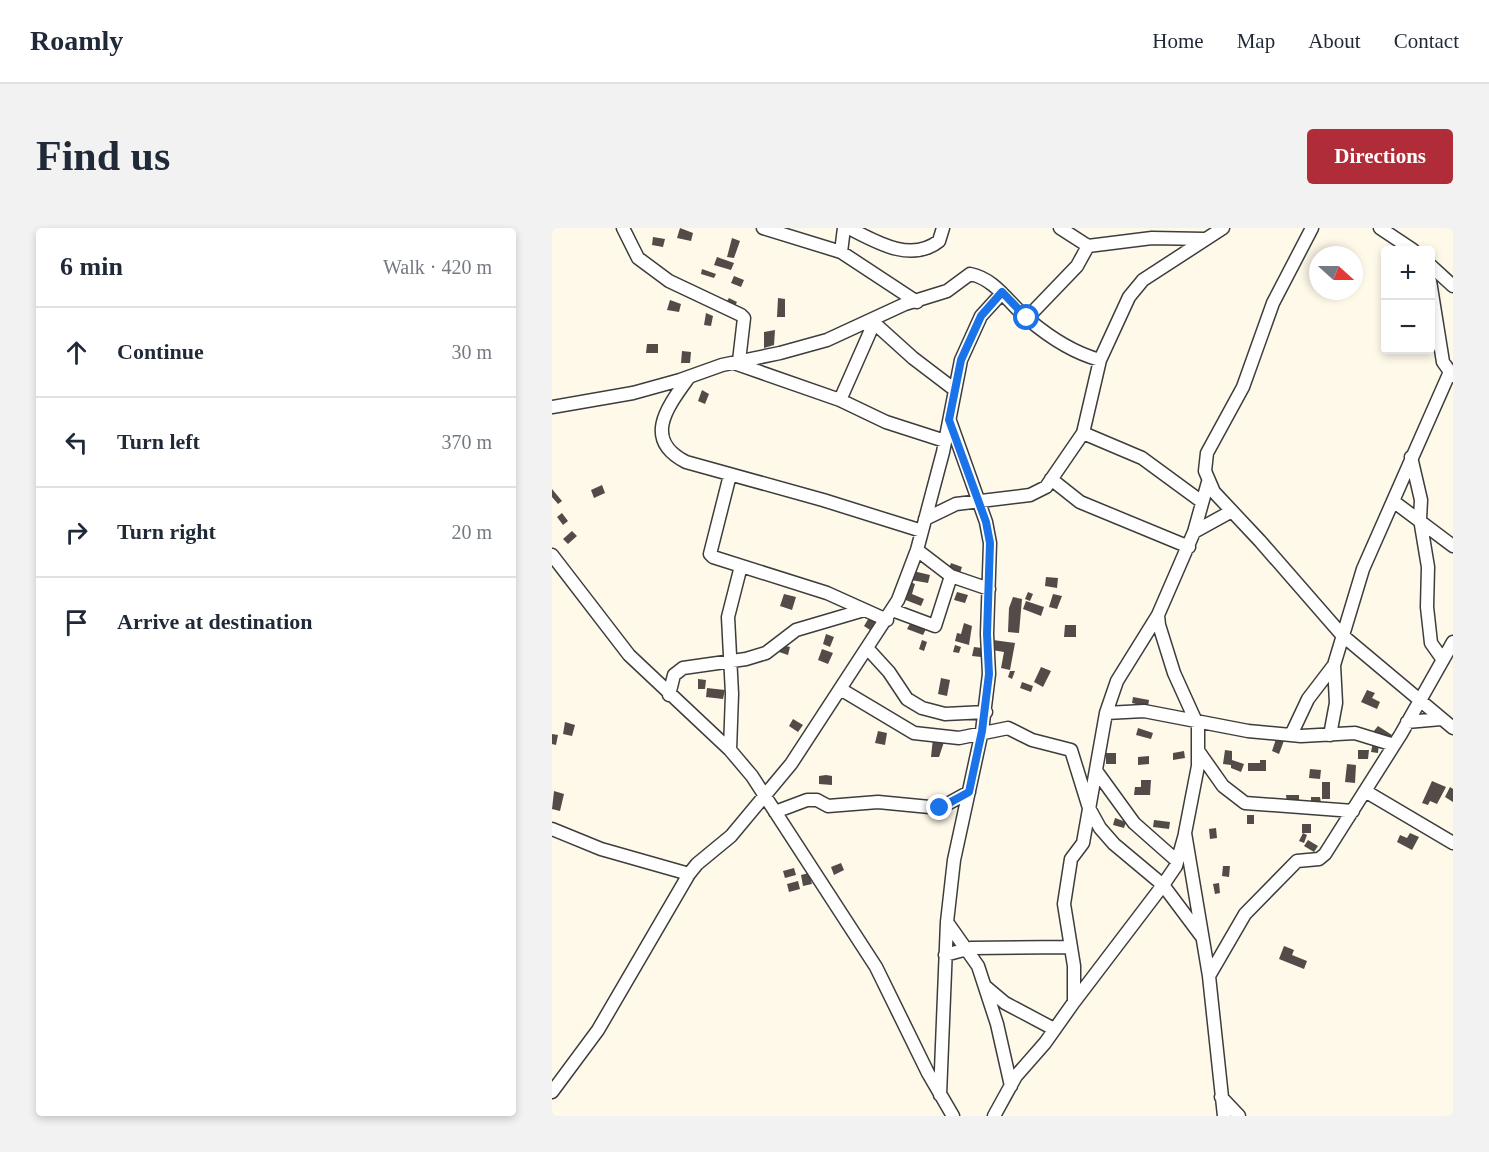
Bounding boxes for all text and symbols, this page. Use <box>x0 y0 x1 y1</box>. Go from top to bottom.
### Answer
text: Roamly <box>30 25 123 56</box>
text: Home <box>1152 29 1204 53</box>
text: Map <box>1237 29 1275 53</box>
text: About <box>1308 29 1361 53</box>
text: Contact <box>1394 29 1459 53</box>
button: Directions <box>1307 129 1453 184</box>
text: Find us <box>36 133 170 179</box>
north arrow <box>1309 246 1363 300</box>
map controls <box>1381 246 1435 354</box>
button: + <box>1381 246 1435 300</box>
text: 6 min <box>60 252 123 281</box>
text: Walk · 420 m <box>383 256 492 278</box>
button: − <box>1381 300 1435 354</box>
route start <box>1013 304 1039 330</box>
icon: ahead <box>60 336 93 369</box>
text: Continue <box>117 339 204 364</box>
text: 30 m <box>451 341 492 363</box>
icon: left <box>60 426 93 459</box>
text: Turn left <box>117 429 200 454</box>
text: 370 m <box>441 431 492 453</box>
icon: right <box>60 516 93 549</box>
text: Turn right <box>117 519 216 544</box>
text: 20 m <box>451 521 492 543</box>
icon: arrive <box>60 606 93 639</box>
text: Arrive at destination <box>117 609 313 634</box>
route end <box>926 794 952 820</box>

